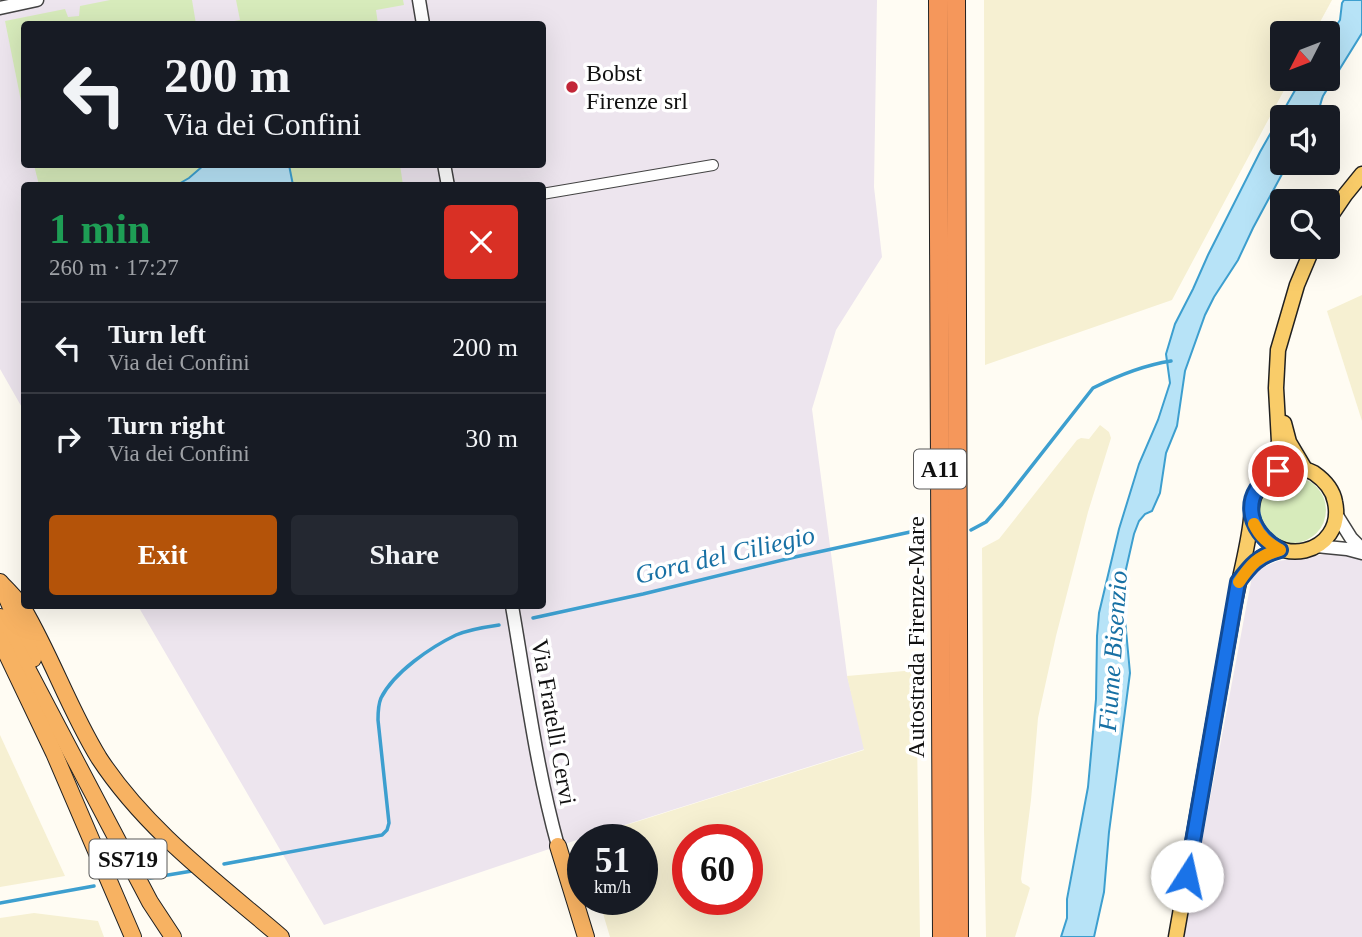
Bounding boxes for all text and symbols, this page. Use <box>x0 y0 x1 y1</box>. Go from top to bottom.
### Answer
north arrow <box>1270 21 1340 91</box>
map controls <box>1270 21 1340 259</box>
text: 200 m <box>164 48 291 103</box>
icon: left <box>49 49 140 140</box>
place label: Bobst Firenze srl <box>586 60 688 114</box>
marker: Bobst Firenze srl <box>564 79 580 95</box>
button: sound <box>1270 105 1340 175</box>
text: Via dei Confini <box>164 106 361 142</box>
button: search <box>1270 189 1340 259</box>
button: close <box>444 205 518 279</box>
text: 1 min <box>49 206 151 252</box>
text: 260 m · 17:27 <box>49 255 179 280</box>
text: Turn left <box>108 320 206 349</box>
icon: left <box>49 329 87 367</box>
text: 200 m <box>452 333 518 362</box>
text: Via dei Confini <box>108 350 250 375</box>
text: Turn right <box>108 411 225 440</box>
icon: right <box>49 420 87 458</box>
text: 30 m <box>465 424 518 453</box>
text: Via dei Confini <box>108 441 250 466</box>
pin <box>1248 441 1308 501</box>
road number: A11 <box>914 449 966 489</box>
icon: arrive <box>1259 452 1297 490</box>
button: Exit <box>49 515 277 595</box>
button: Share <box>291 515 518 595</box>
street label: Autostrada Firenze-Mare <box>903 516 929 758</box>
water label: Gora del Ciliegio <box>632 520 818 590</box>
water label: Fiume Bisenzio <box>1093 570 1133 733</box>
street label: Via Fratelli Cervi <box>527 637 581 807</box>
speed limit sign: 60 <box>672 824 763 915</box>
road number: SS719 <box>90 839 166 878</box>
position arrow <box>1150 839 1224 913</box>
text: 51 <box>595 841 630 880</box>
text: km/h <box>594 877 631 897</box>

